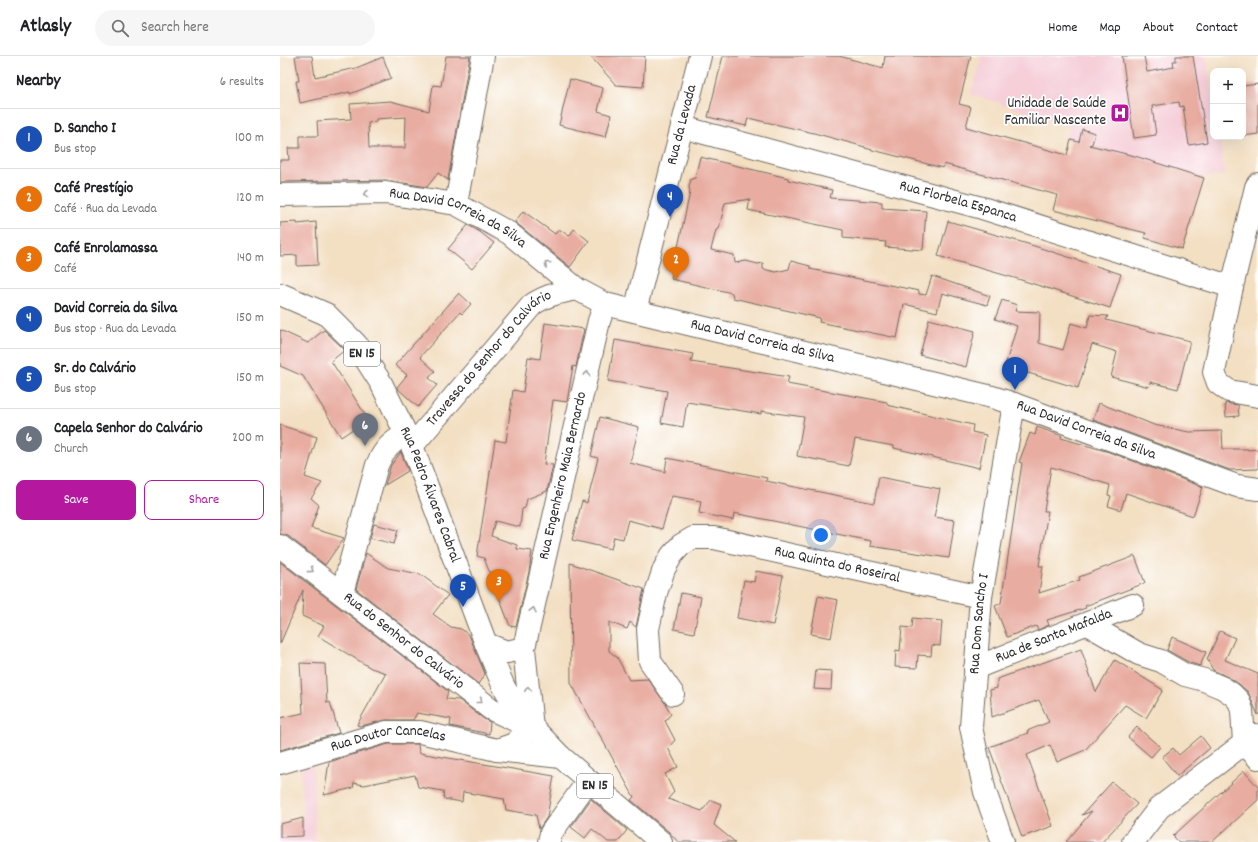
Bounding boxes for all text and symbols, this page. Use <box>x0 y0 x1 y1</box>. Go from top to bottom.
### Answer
search box <box>95 10 375 46</box>
text: Atlasly <box>20 14 71 41</box>
icon: search <box>109 17 131 39</box>
text: Search here <box>141 17 209 39</box>
text: Home <box>1048 18 1077 38</box>
text: Map <box>1099 18 1121 38</box>
text: About <box>1143 18 1174 38</box>
text: Contact <box>1196 18 1238 38</box>
map controls <box>1210 68 1246 140</box>
button: + <box>1210 68 1246 104</box>
text: Nearby <box>16 70 60 94</box>
text: 6 results <box>220 73 264 92</box>
street label: Rua da Levada <box>662 82 703 167</box>
place label: Unidade de Saúde Familiar Nascente <box>1004 93 1106 132</box>
hospital icon: Unidade de Saúde Familiar Nascente <box>1109 102 1131 124</box>
button: − <box>1210 104 1246 140</box>
text: D. Sancho I <box>54 118 116 140</box>
text: 1 <box>28 129 30 148</box>
text: 100 m <box>235 129 264 148</box>
text: Bus stop <box>54 140 96 159</box>
street label: Rua Florbela Espanca <box>897 175 1020 230</box>
text: Café Prestígio <box>54 178 133 200</box>
street label: Rua David Correia da Silva <box>387 183 532 254</box>
pin: 4 <box>657 184 683 217</box>
text: 2 <box>26 189 32 208</box>
text: 120 m <box>236 189 264 208</box>
one-way arrow <box>363 189 369 198</box>
text: Café · Rua da Levada <box>54 200 157 219</box>
text: Café Enrolamassa <box>54 238 157 260</box>
pin: 2 <box>663 247 689 280</box>
text: 3 <box>26 249 32 268</box>
text: 140 m <box>237 249 264 268</box>
text: Café <box>54 260 77 279</box>
one-way arrow <box>545 261 552 268</box>
street label: Travessa do Senhor do Calvário <box>422 285 555 432</box>
text: David Correia da Silva <box>54 298 177 320</box>
text: 4 <box>26 309 32 328</box>
text: 150 m <box>236 309 264 328</box>
street label: Rua David Correia da Silva <box>688 314 838 370</box>
text: Bus stop · Rua da Levada <box>54 320 176 339</box>
road number: EN 15 <box>344 342 380 366</box>
pin: 1 <box>1002 357 1028 390</box>
text: Sr. do Calvário <box>54 358 136 380</box>
text: 5 <box>26 369 32 388</box>
text: 150 m <box>236 369 264 388</box>
one-way arrow <box>582 371 590 377</box>
text: Bus stop <box>54 380 96 399</box>
street label: Rua Engenheiro Maia Bernardo <box>534 389 593 562</box>
street label: Rua David Correia da Silva <box>1013 395 1160 467</box>
pin: 6 <box>352 413 378 446</box>
text: Capela Senhor do Calvário <box>54 418 203 440</box>
street label: Rua Pedro Álvares Cabral <box>393 423 466 566</box>
text: 6 <box>26 429 32 448</box>
text: 200 m <box>232 429 264 448</box>
text: Church <box>54 440 88 459</box>
button: Save <box>16 480 136 520</box>
button: Share <box>144 480 264 520</box>
your location <box>811 525 831 545</box>
street label: Rua Quinta do Roseiral <box>772 541 903 590</box>
one-way arrow <box>307 565 314 572</box>
pin: 3 <box>486 569 512 602</box>
street label: Rua Dom Sancho I <box>964 572 996 675</box>
pin: 5 <box>450 574 476 607</box>
street label: Rua do Senhor do Calvário <box>338 587 469 696</box>
street label: Rua de Santa Mafalda <box>992 603 1116 670</box>
one-way arrow <box>529 607 537 613</box>
one-way arrow <box>524 686 533 692</box>
one-way arrow <box>476 696 483 704</box>
street label: Rua Doutor Cancelas <box>328 721 448 759</box>
road number: EN 15 <box>577 774 613 798</box>

